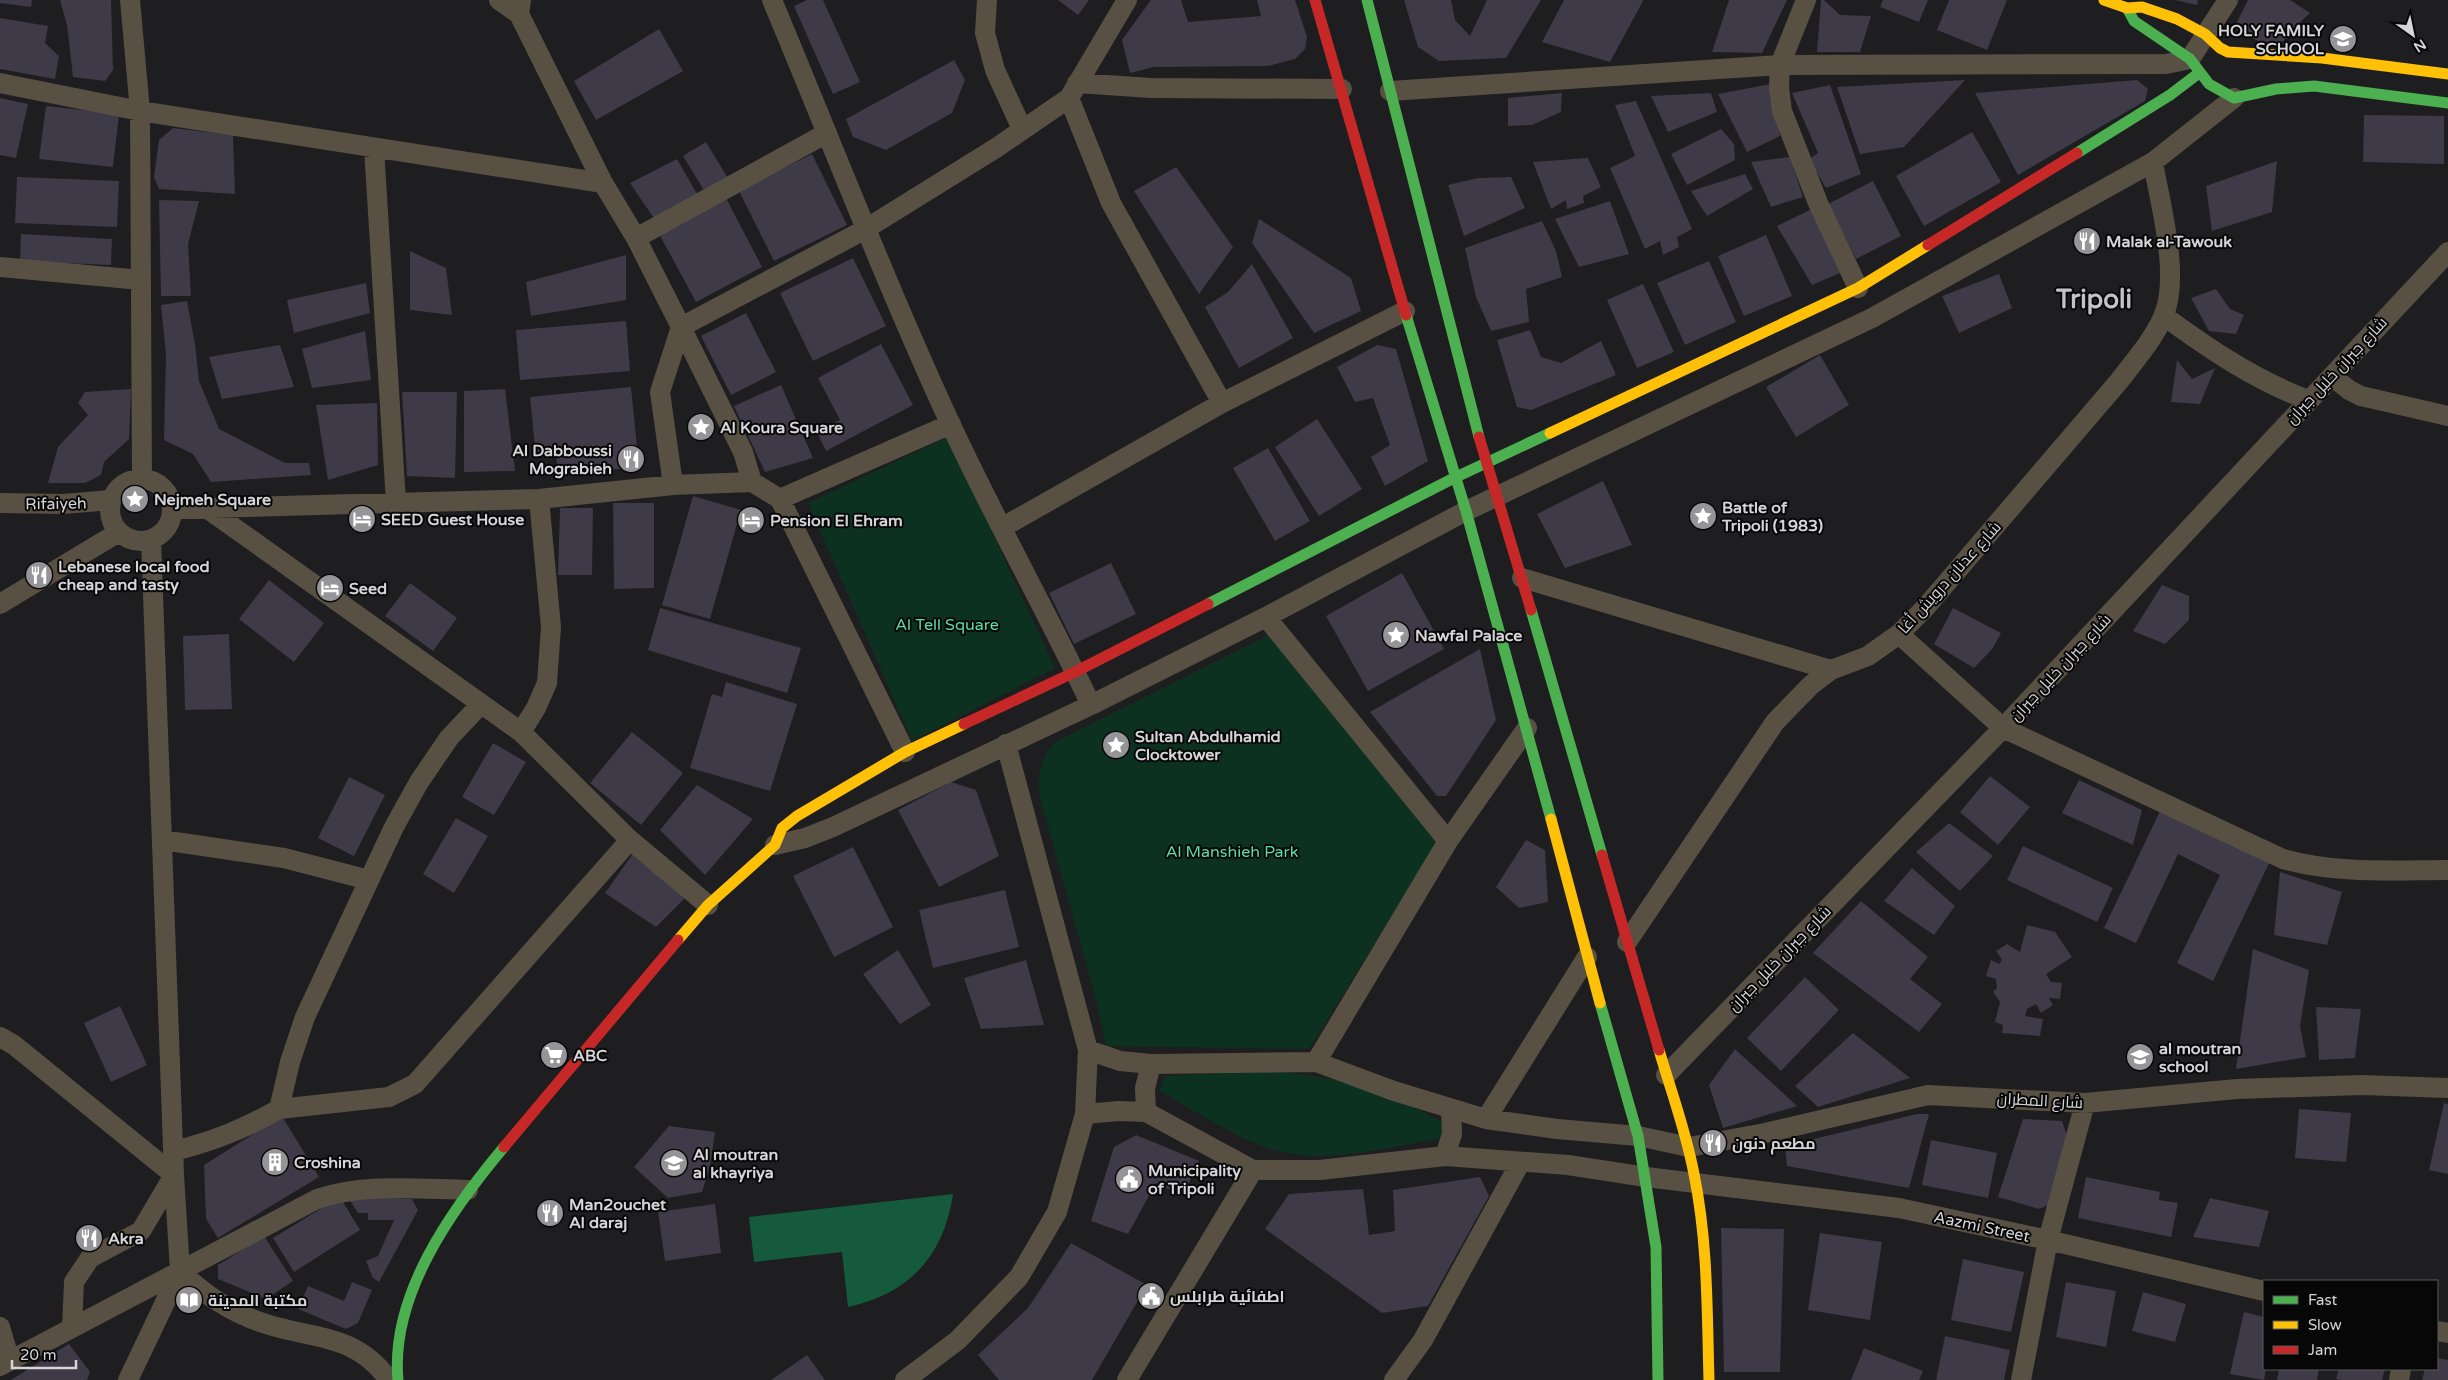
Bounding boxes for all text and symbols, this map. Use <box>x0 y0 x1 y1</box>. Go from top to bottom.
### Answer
north arrow <box>2388 10 2438 60</box>
place label: HOLY FAMILY SCHOOL <box>2218 21 2325 59</box>
school or university icon: HOLY FAMILY SCHOOL <box>2328 24 2358 54</box>
text: N <box>2410 35 2429 56</box>
restaurant icon: Malak al-Tawouk <box>2072 226 2102 256</box>
place label: Malak al-Tawouk <box>2106 232 2232 252</box>
district label: Tripoli <box>2055 284 2132 315</box>
street label: شارع جبران خليل جبران <box>2282 313 2392 429</box>
place icon: Al Koura Square <box>686 412 716 442</box>
place label: Al Koura Square <box>720 418 843 438</box>
place label: Al Dabboussi Mograbieh <box>512 441 612 479</box>
restaurant icon: Al Dabboussi Mograbieh <box>616 444 646 474</box>
place icon: Nejmeh Square <box>120 484 150 514</box>
place label: Nejmeh Square <box>154 490 271 510</box>
street label: Rifaiyeh <box>25 493 87 515</box>
place label: Battle of Tripoli (1983) <box>1721 498 1823 536</box>
place icon: Battle of Tripoli (1983) <box>1688 501 1718 531</box>
hotel icon: SEED Guest House <box>347 504 377 534</box>
hotel icon: Pension El Ehram <box>736 505 766 535</box>
place label: SEED Guest House <box>381 510 524 530</box>
place label: Pension El Ehram <box>770 511 903 531</box>
street label: شارع عدنان درويش أغا <box>1894 517 2006 639</box>
place label: Lebanese local food cheap and tasty <box>58 557 210 595</box>
restaurant icon: Lebanese local food cheap and tasty <box>24 560 54 590</box>
hotel icon: Seed <box>315 573 345 603</box>
place label: Seed <box>349 579 387 599</box>
street label: شارع جبران خليل جبران <box>2006 610 2116 726</box>
park label: Al Tell Square <box>895 615 999 635</box>
place icon: Nawfal Palace <box>1381 620 1411 650</box>
place label: Nawfal Palace <box>1415 626 1522 646</box>
place label: Sultan Abdulhamid Clocktower <box>1135 727 1281 765</box>
place icon: Sultan Abdulhamid Clocktower <box>1101 730 1131 760</box>
park label: Al Manshieh Park <box>1166 842 1299 862</box>
street label: شارع جبران خليل جبران <box>1724 901 1836 1017</box>
place label: al moutran school <box>2159 1039 2241 1077</box>
supermarket icon: ABC <box>539 1040 569 1070</box>
school or university icon: al moutran school <box>2125 1042 2155 1072</box>
place label: ABC <box>573 1046 607 1066</box>
street label: شارع المطران <box>1996 1089 2084 1114</box>
restaurant icon: مطعم دنون <box>1698 1128 1728 1158</box>
place label: مطعم دنون <box>1732 1134 1816 1155</box>
place label: Al moutran al khayriya <box>693 1145 778 1183</box>
building icon: Croshina <box>260 1147 290 1177</box>
school or university icon: Al moutran al khayriya <box>659 1148 689 1178</box>
place label: Croshina <box>294 1153 361 1173</box>
place label: Municipality of Tripoli <box>1148 1161 1241 1199</box>
public building icon: Municipality of Tripoli <box>1114 1164 1144 1194</box>
place label: Man2ouchet Al daraj <box>569 1195 667 1233</box>
restaurant icon: Man2ouchet Al daraj <box>535 1198 565 1228</box>
street label: Aazmi Street <box>1932 1207 2032 1247</box>
restaurant icon: Akra <box>74 1223 104 1253</box>
place label: Akra <box>108 1229 144 1249</box>
legend <box>2263 1280 2438 1370</box>
public building icon: اطفائية طرابلس <box>1136 1281 1166 1311</box>
library icon: مكتبة المدينة <box>174 1285 204 1315</box>
place label: اطفائية طرابلس <box>1170 1287 1285 1307</box>
place label: مكتبة المدينة <box>208 1291 307 1311</box>
text: Fast <box>2308 1291 2338 1309</box>
text: Slow <box>2308 1316 2342 1334</box>
scale bar <box>12 1338 76 1370</box>
text: Jam <box>2308 1341 2337 1359</box>
text: 20 m <box>20 1346 57 1364</box>

